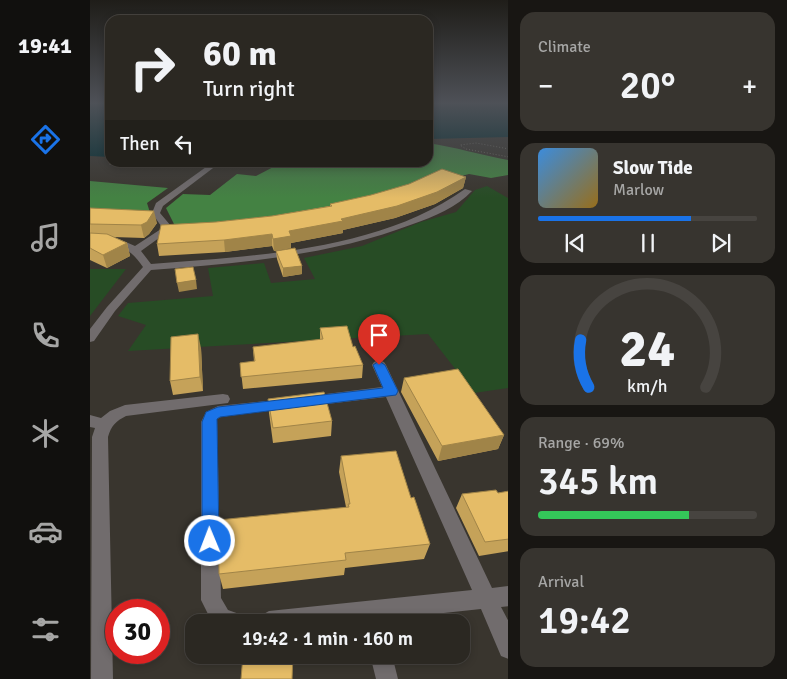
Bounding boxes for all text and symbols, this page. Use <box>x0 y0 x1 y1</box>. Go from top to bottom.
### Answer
text: 19:41 <box>18 32 72 59</box>
text: 60 m <box>203 32 277 75</box>
icon: right <box>120 35 185 100</box>
text: Climate <box>538 37 591 57</box>
text: 20° <box>620 62 675 109</box>
text: − <box>538 69 553 103</box>
text: + <box>742 69 757 103</box>
text: Turn right <box>203 75 295 102</box>
icon: directions <box>28 122 63 157</box>
icon: left <box>170 130 198 158</box>
text: Then <box>120 132 160 156</box>
text: Slow Tide <box>613 156 693 180</box>
text: Marlow <box>613 180 664 200</box>
icon: music <box>28 220 63 255</box>
icon: previous <box>561 229 589 257</box>
icon: pause <box>634 229 662 257</box>
icon: next <box>707 229 735 257</box>
pin <box>358 314 400 365</box>
text: 24 <box>619 317 676 381</box>
icon: phone <box>28 318 63 353</box>
icon: arrive <box>365 321 393 349</box>
text: km/h <box>627 375 668 397</box>
icon: climate <box>28 416 63 451</box>
text: Range · 69% <box>538 433 624 453</box>
text: 345 km <box>538 458 658 505</box>
icon: car <box>28 514 63 549</box>
position arrow <box>183 514 235 566</box>
text: Arrival <box>538 572 584 592</box>
text: 19:42 <box>538 597 631 644</box>
speed limit sign: 30 <box>105 599 170 664</box>
icon: filters <box>28 612 63 647</box>
text: 19:42 · 1 min · 160 m <box>242 627 413 651</box>

